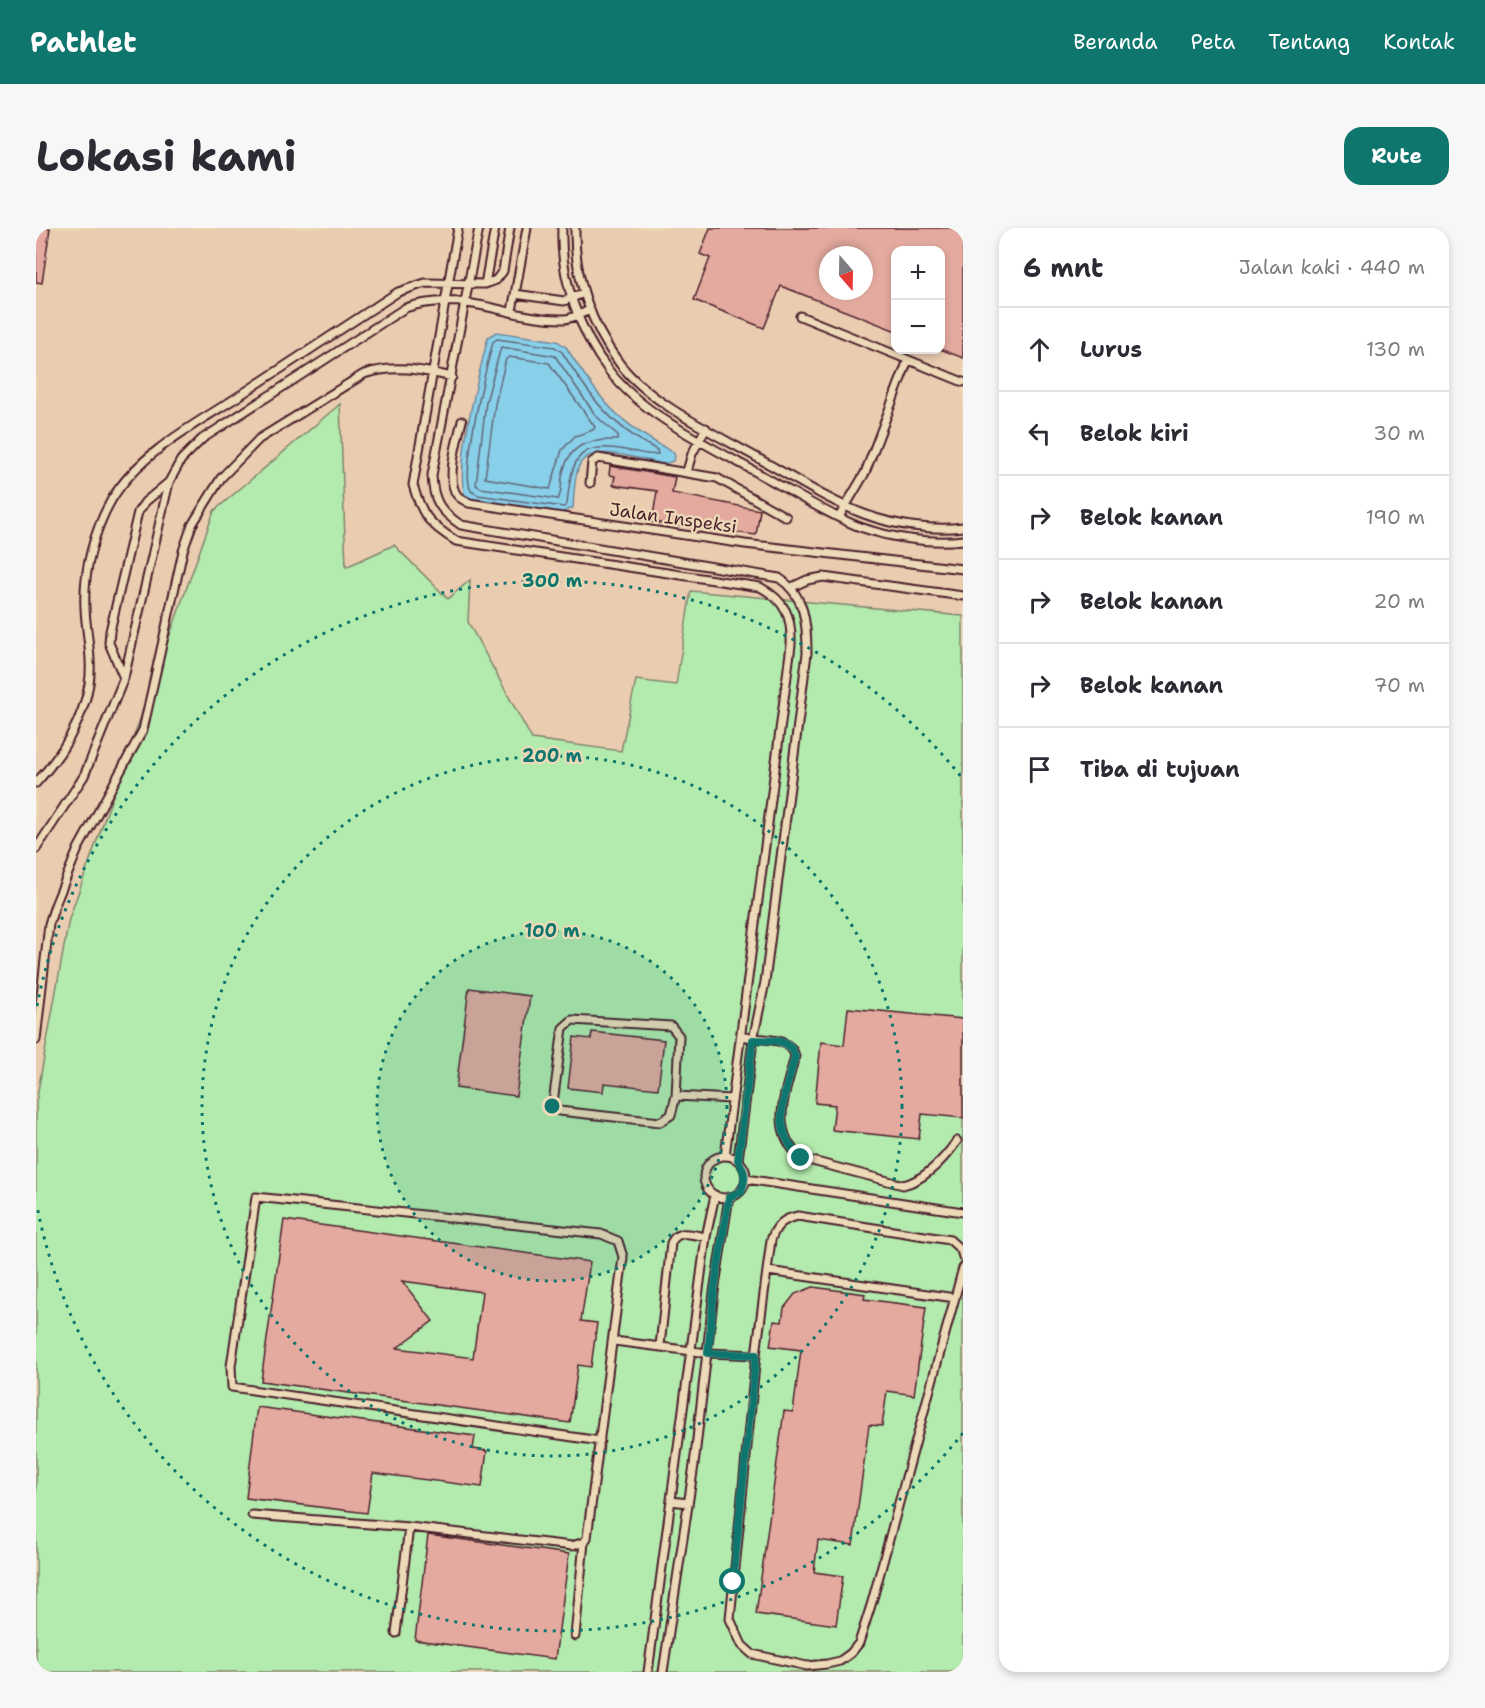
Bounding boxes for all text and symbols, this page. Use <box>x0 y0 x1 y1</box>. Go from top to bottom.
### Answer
text: Pathlet <box>30 23 137 61</box>
text: Beranda <box>1073 28 1158 56</box>
text: Peta <box>1191 28 1235 56</box>
text: Tentang <box>1268 28 1350 56</box>
text: Kontak <box>1383 28 1455 56</box>
button: Rute <box>1344 127 1449 185</box>
text: Lokasi kami <box>36 128 297 184</box>
north arrow <box>819 246 873 300</box>
map controls <box>891 246 945 354</box>
button: + <box>891 246 945 300</box>
text: 6 mnt <box>1023 250 1103 285</box>
text: Jalan kaki · 440 m <box>1239 254 1425 280</box>
button: − <box>891 300 945 354</box>
icon: ahead <box>1023 333 1056 366</box>
text: Lurus <box>1080 335 1142 364</box>
text: 130 m <box>1366 336 1425 362</box>
icon: left <box>1023 417 1056 450</box>
text: Belok kiri <box>1080 419 1189 448</box>
text: 30 m <box>1373 420 1425 446</box>
street label: Jalan Inspeksi <box>608 497 738 539</box>
icon: right <box>1023 501 1056 534</box>
text: Belok kanan <box>1080 503 1223 532</box>
text: 190 m <box>1366 504 1425 530</box>
text: 300 m <box>522 569 583 593</box>
icon: right <box>1023 585 1056 618</box>
text: Belok kanan <box>1080 587 1223 616</box>
text: 20 m <box>1374 588 1425 614</box>
icon: right <box>1023 669 1056 702</box>
text: Belok kanan <box>1080 671 1223 700</box>
text: 70 m <box>1373 672 1425 698</box>
text: 200 m <box>522 744 583 768</box>
icon: arrive <box>1023 753 1056 786</box>
text: Tiba di tujuan <box>1080 755 1240 784</box>
text: 100 m <box>524 919 580 943</box>
centre of rings <box>542 1096 562 1116</box>
route end <box>787 1144 813 1170</box>
route start <box>719 1568 745 1594</box>

